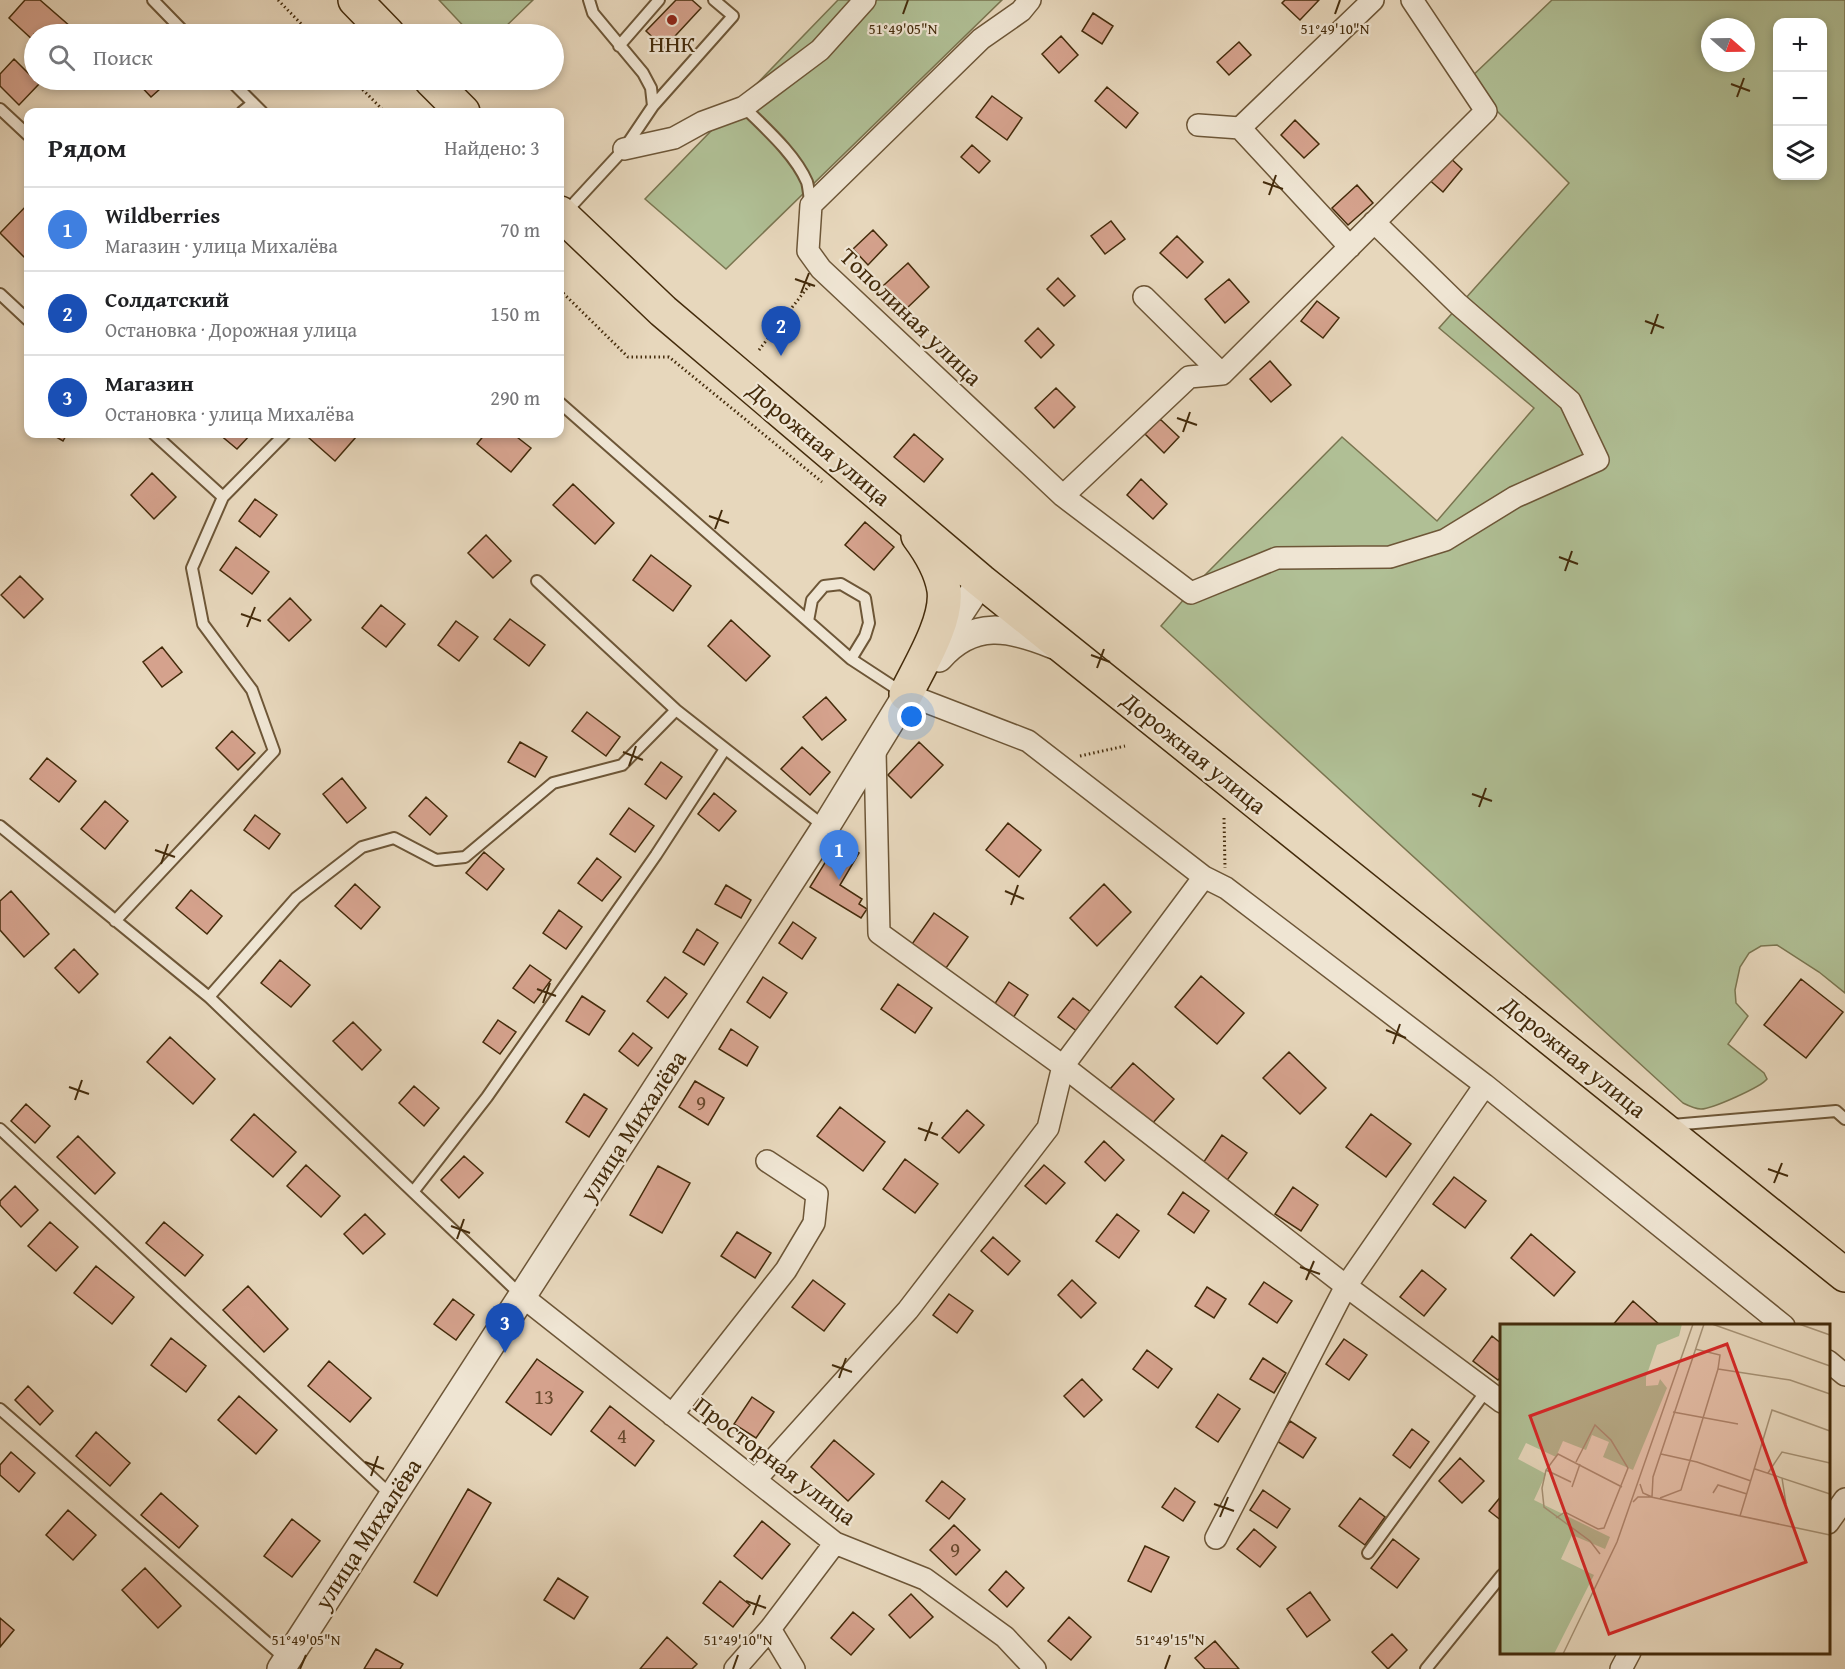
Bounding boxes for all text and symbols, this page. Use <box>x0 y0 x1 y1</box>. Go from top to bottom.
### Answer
marker: ННК <box>665 13 679 27</box>
text: 51°49'05"N <box>869 18 938 39</box>
text: 51°49'10"N <box>1301 18 1370 39</box>
north arrow <box>1701 18 1755 72</box>
map controls <box>1773 18 1827 180</box>
button: + <box>1773 18 1827 72</box>
search box <box>24 24 564 90</box>
place label: ННК <box>649 26 696 61</box>
icon: search <box>45 41 78 74</box>
text: Поиск <box>93 41 153 73</box>
button: − <box>1773 72 1827 126</box>
button: layers <box>1773 126 1827 180</box>
text: Рядом <box>48 128 126 167</box>
text: Найдено: 3 <box>444 133 540 162</box>
text: Wildberries <box>105 199 220 231</box>
text: 1 <box>62 215 73 244</box>
text: 70 m <box>500 215 540 244</box>
text: Магазин · улица Михалёва <box>105 231 338 260</box>
street label: Тополиная улица <box>832 239 991 394</box>
text: Солдатский <box>105 283 229 315</box>
text: 2 <box>62 299 73 328</box>
text: 150 m <box>490 299 540 328</box>
pin: 2 <box>762 306 800 356</box>
text: Остановка · Дорожная улица <box>105 315 357 344</box>
text: Магазин <box>105 367 194 399</box>
street label: Дорожная улица <box>739 372 899 515</box>
text: 3 <box>62 383 73 412</box>
text: 290 m <box>490 383 540 412</box>
text: Остановка · улица Михалёва <box>105 399 354 428</box>
street label: Дорожная улица <box>1113 682 1275 823</box>
your location <box>897 702 926 731</box>
pin: 1 <box>820 830 858 880</box>
street label: Дорожная улица <box>1493 986 1655 1127</box>
street label: улица Михалёва <box>570 1043 695 1209</box>
house number: 9 <box>696 1087 706 1118</box>
pin: 3 <box>486 1304 524 1353</box>
inset map <box>1500 1324 1830 1654</box>
house number: 13 <box>534 1381 554 1412</box>
street label: Просторная улица <box>687 1388 864 1534</box>
house number: 4 <box>617 1420 627 1451</box>
street label: улица Михалёва <box>305 1451 430 1617</box>
house number: 9 <box>950 1534 960 1565</box>
text: 51°49'05"N <box>272 1629 341 1650</box>
text: 51°49'10"N <box>704 1629 773 1650</box>
text: 51°49'15"N <box>1136 1629 1205 1650</box>

